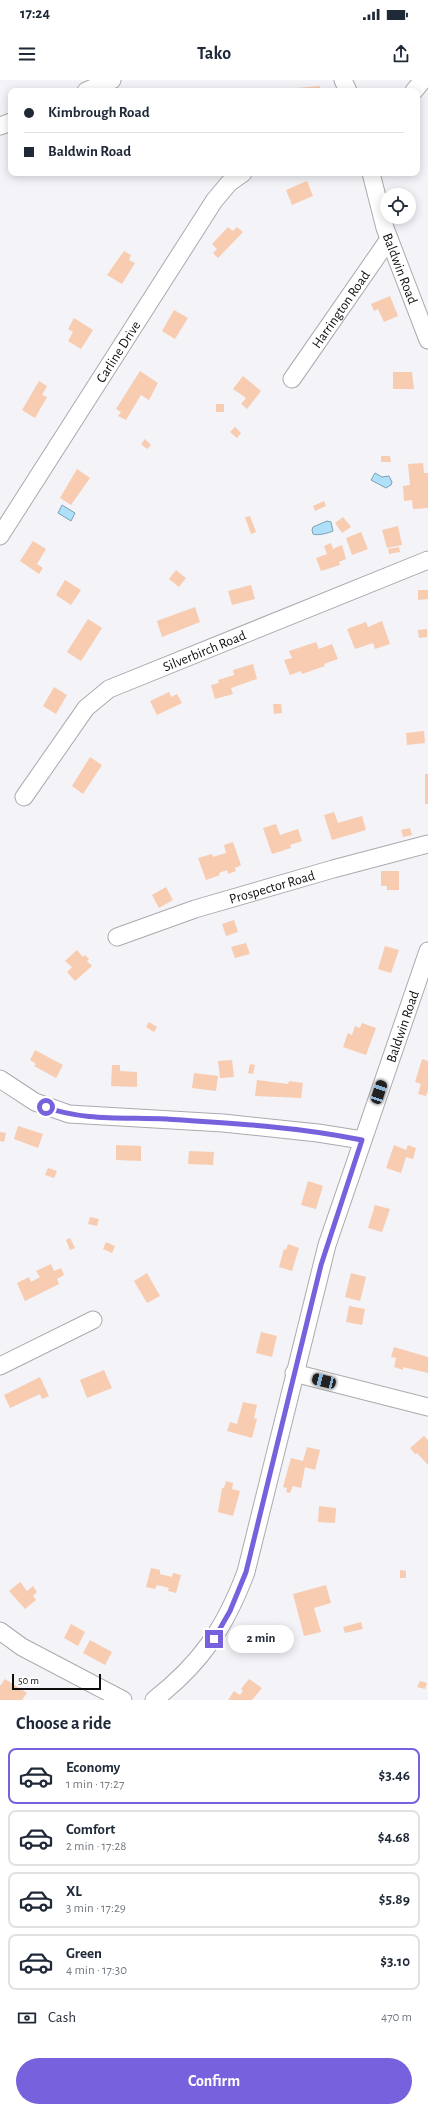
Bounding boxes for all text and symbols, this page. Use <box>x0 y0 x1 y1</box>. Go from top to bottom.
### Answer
text: 17:24 <box>20 6 50 21</box>
icon: menu <box>16 43 38 65</box>
icon: share <box>390 43 412 65</box>
text: Tako <box>197 45 231 63</box>
text: Kimbrough Road <box>48 105 150 120</box>
text: Baldwin Road <box>48 144 131 159</box>
map controls <box>380 188 416 224</box>
button: locate <box>380 188 416 224</box>
street label: Baldwin Road <box>380 231 420 306</box>
street label: Harrington Road <box>310 268 373 351</box>
street label: Carline Drive <box>94 319 144 385</box>
street label: Silverbirch Road <box>161 628 248 674</box>
street label: Prospector Road <box>228 869 317 907</box>
street label: Baldwin Road <box>384 989 422 1064</box>
car <box>370 1079 388 1105</box>
route start <box>37 1098 55 1116</box>
car <box>311 1372 337 1390</box>
callout: 2 min <box>228 1625 294 1653</box>
route end <box>205 1630 223 1648</box>
text: 2 min <box>247 1632 275 1645</box>
scale bar <box>12 1672 101 1691</box>
text: 50 m <box>18 1675 39 1686</box>
text: Choose a ride <box>16 1715 111 1733</box>
icon: car <box>18 1758 54 1794</box>
text: Economy <box>66 1760 120 1775</box>
text: $3.46 <box>379 1768 410 1783</box>
text: 1 min · 17:27 <box>66 1778 124 1791</box>
icon: car <box>18 1820 54 1856</box>
text: Comfort <box>66 1822 115 1837</box>
text: $4.68 <box>378 1830 410 1845</box>
text: 2 min · 17:28 <box>66 1840 127 1853</box>
icon: car <box>18 1882 54 1918</box>
text: XL <box>66 1884 82 1899</box>
text: $5.89 <box>379 1892 410 1907</box>
text: 3 min · 17:29 <box>66 1902 126 1915</box>
icon: car <box>18 1944 54 1980</box>
text: Green <box>66 1946 102 1961</box>
text: $3.10 <box>380 1954 410 1969</box>
text: 4 min · 17:30 <box>66 1964 127 1977</box>
icon: cash <box>16 2007 38 2029</box>
text: Cash <box>48 2010 76 2025</box>
text: 470 m <box>381 2011 412 2024</box>
button: Confirm <box>16 2058 412 2104</box>

